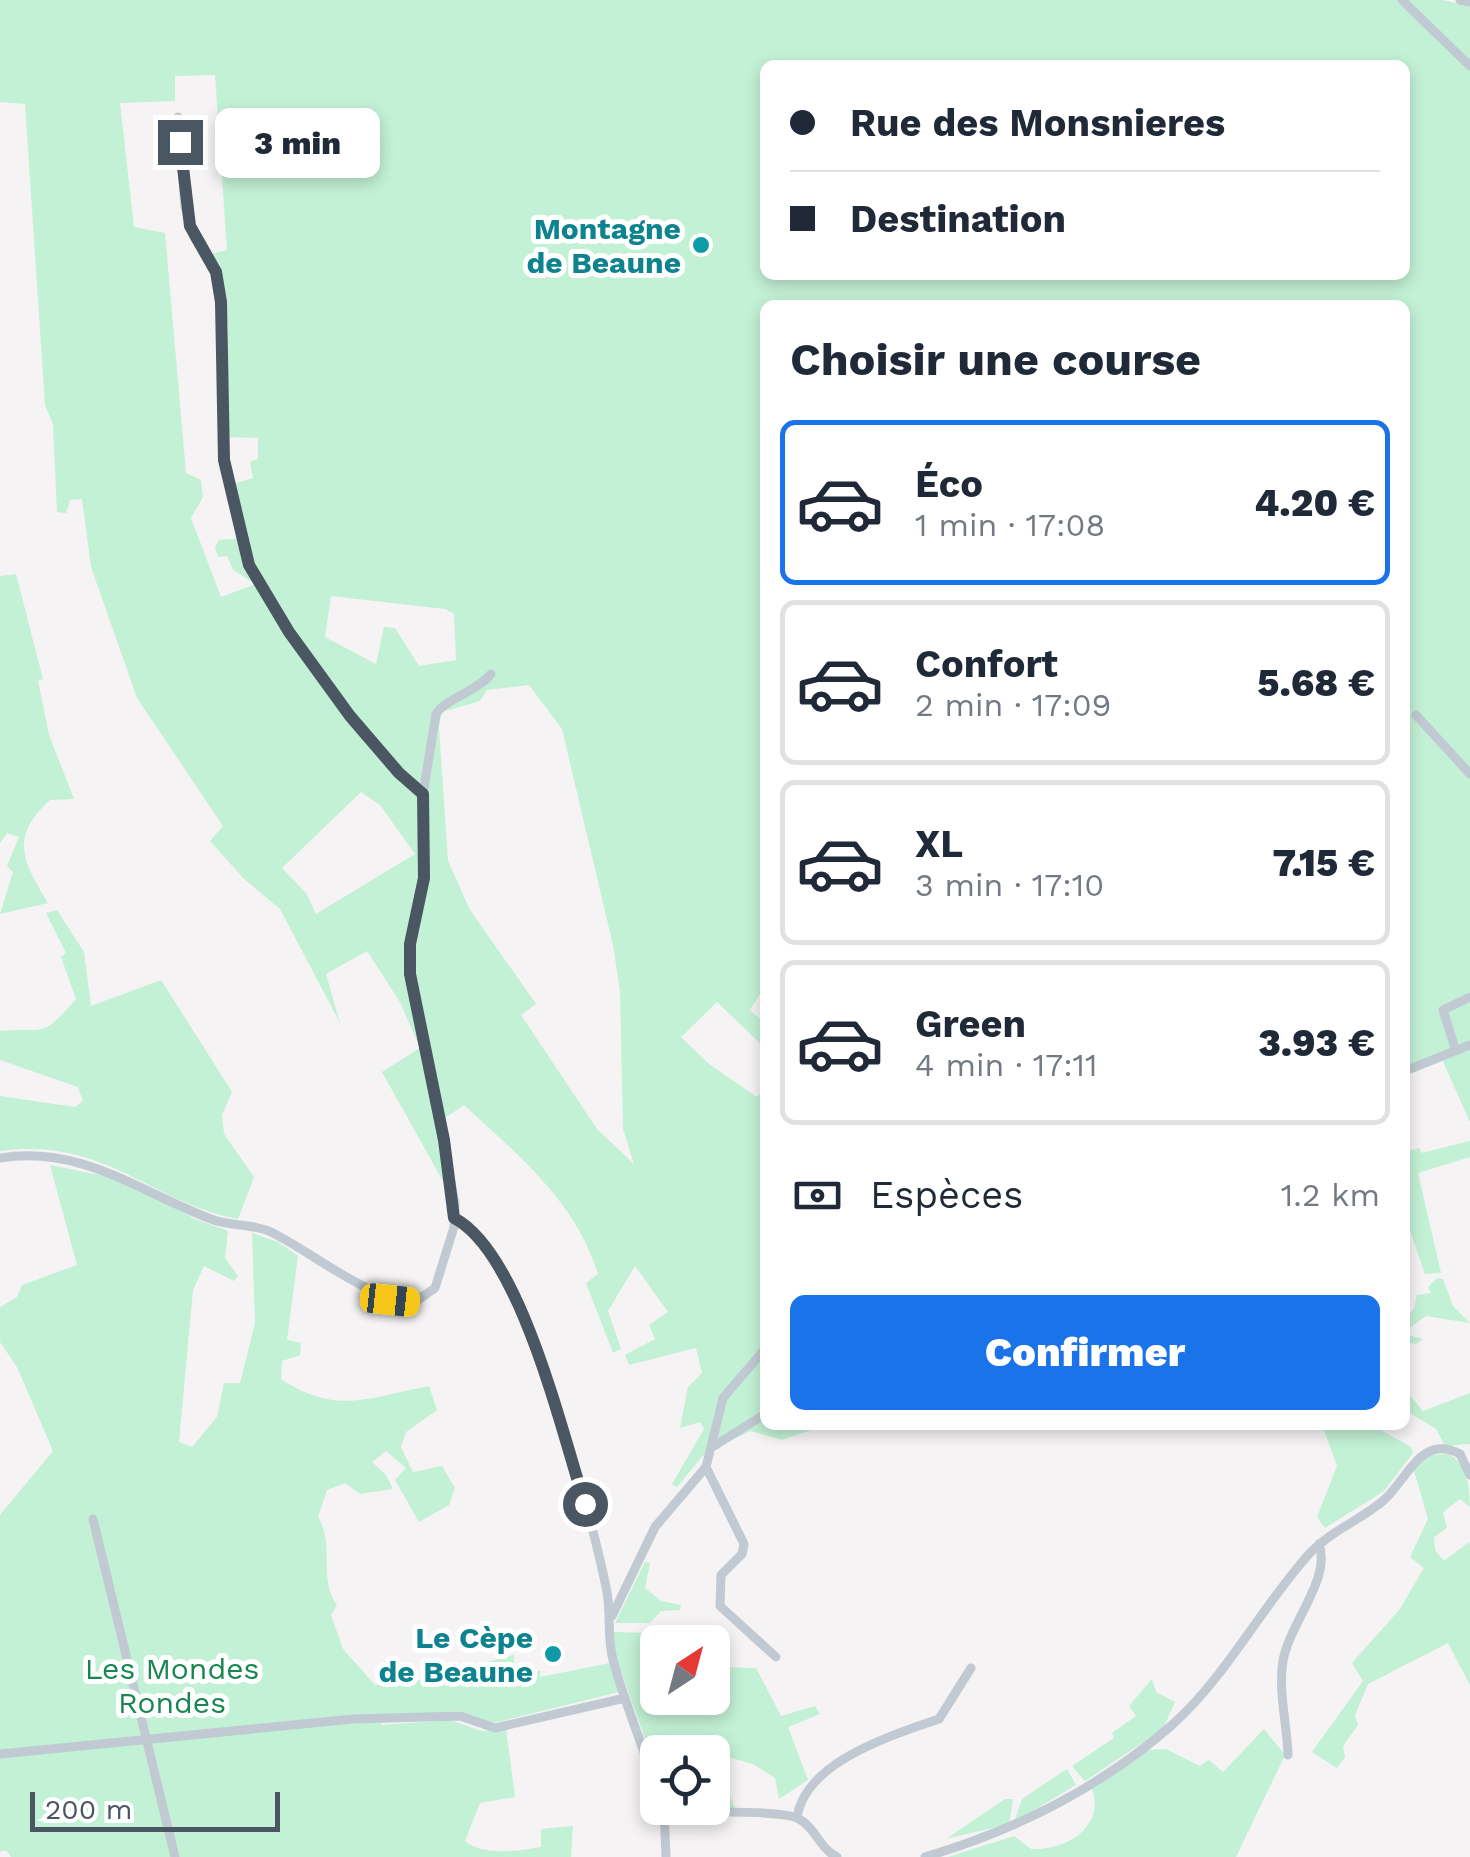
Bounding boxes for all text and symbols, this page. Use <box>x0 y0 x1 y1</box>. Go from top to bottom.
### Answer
text: Rue des Monsnieres <box>850 101 1225 145</box>
callout: 3 min <box>215 107 380 177</box>
route end <box>158 120 203 165</box>
text: 3 min <box>254 124 341 162</box>
text: Destination <box>850 197 1066 241</box>
place label: Montagne de Beaune <box>526 211 681 280</box>
marker: Montagne de Beaune <box>690 234 712 256</box>
text: Choisir une course <box>790 333 1201 386</box>
icon: car <box>795 458 885 548</box>
text: Éco <box>915 462 983 506</box>
text: 4.20 € <box>1254 481 1375 525</box>
text: 1 min · 17:08 <box>915 506 1105 544</box>
icon: car <box>795 638 885 728</box>
text: Confort <box>915 642 1058 686</box>
text: 5.68 € <box>1257 661 1375 705</box>
text: 2 min · 17:09 <box>915 686 1111 724</box>
icon: car <box>795 818 885 908</box>
text: XL <box>915 822 963 866</box>
text: 7.15 € <box>1272 841 1375 885</box>
text: 3 min · 17:10 <box>915 866 1104 904</box>
icon: car <box>795 998 885 1088</box>
text: Green <box>915 1002 1026 1046</box>
text: 3.93 € <box>1258 1021 1375 1065</box>
text: 4 min · 17:11 <box>915 1046 1098 1084</box>
icon: cash <box>790 1168 845 1223</box>
text: Espèces <box>870 1173 1023 1217</box>
text: 1.2 km <box>1281 1176 1380 1214</box>
car <box>359 1282 421 1318</box>
button: Confirmer <box>790 1295 1380 1410</box>
route start <box>563 1482 608 1527</box>
place label: Le Cèpe de Beaune <box>378 1620 533 1689</box>
north arrow <box>640 1625 730 1715</box>
map controls <box>640 1625 730 1825</box>
marker: Le Cèpe de Beaune <box>542 1643 564 1665</box>
park label: Les Mondes Rondes <box>85 1651 259 1720</box>
button: locate <box>640 1735 730 1825</box>
scale bar <box>30 1787 280 1832</box>
text: 200 m <box>45 1793 132 1826</box>

